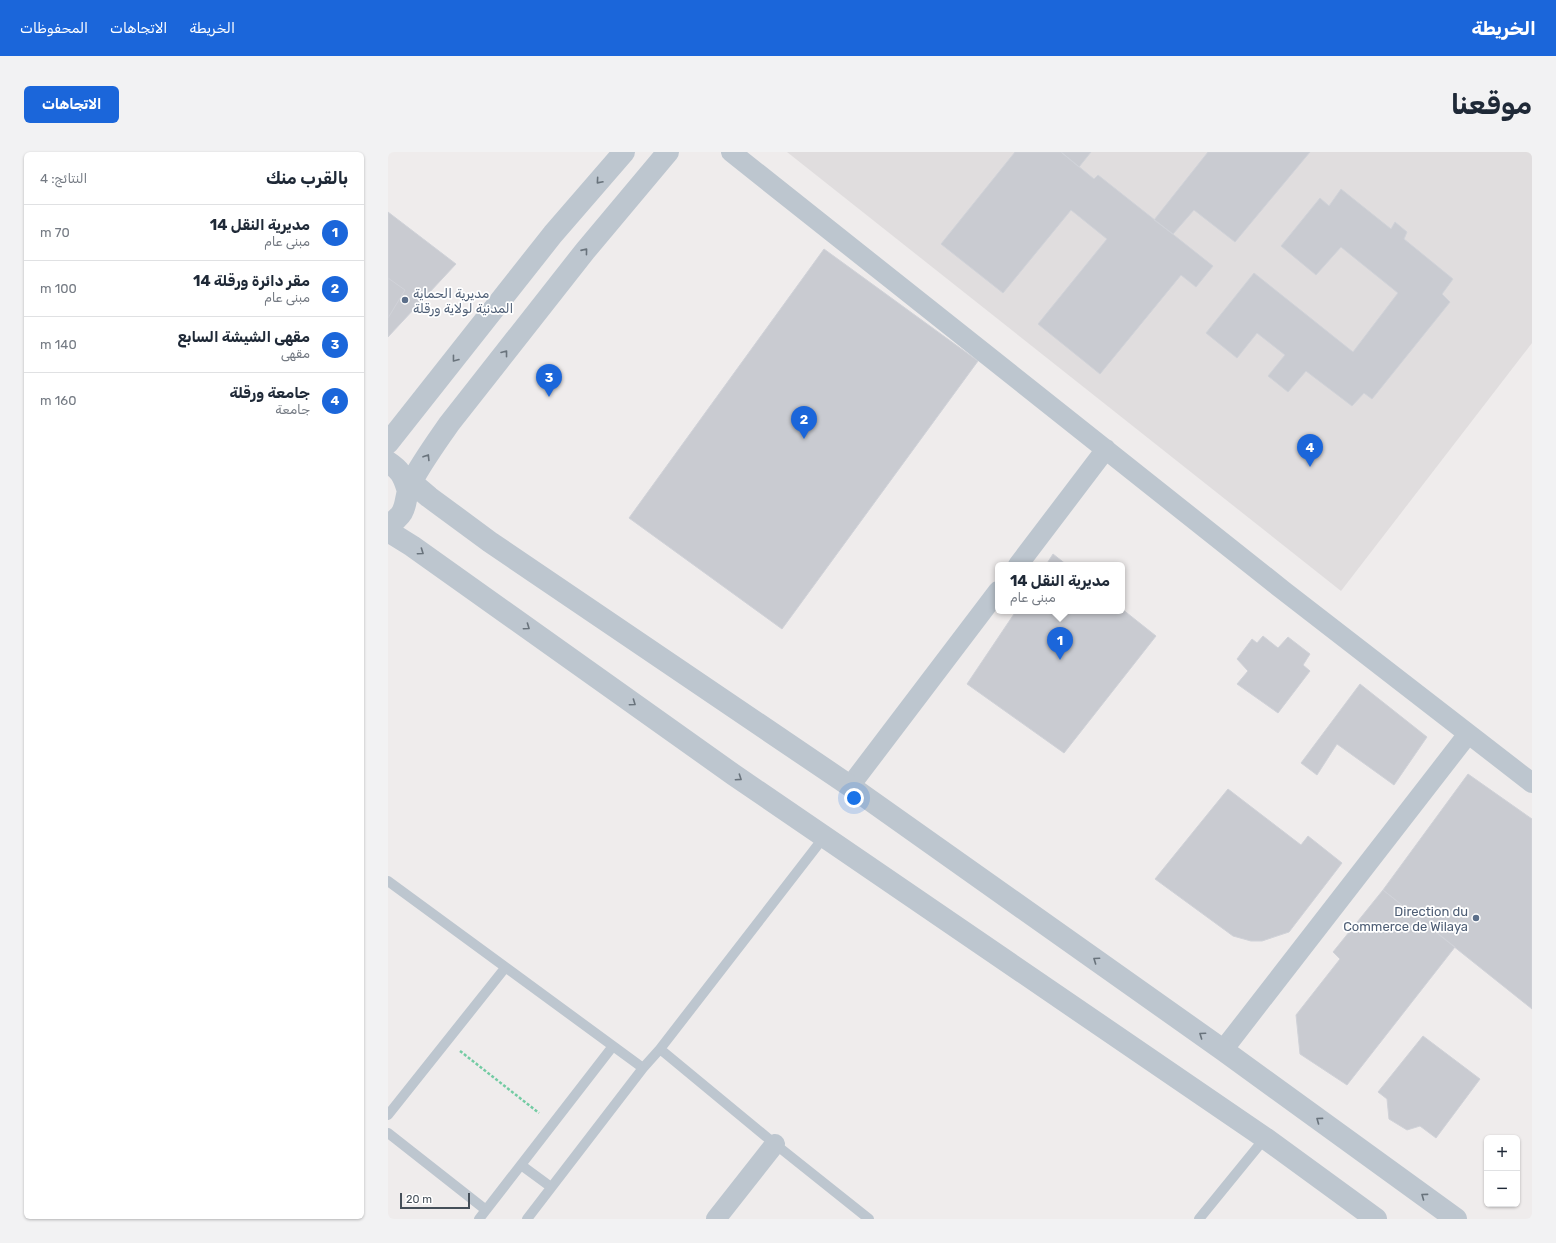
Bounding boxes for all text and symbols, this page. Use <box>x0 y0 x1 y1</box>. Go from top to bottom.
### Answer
text: الخريطة <box>1471 17 1536 40</box>
text: المحفوظات <box>20 20 88 37</box>
text: الاتجاهات <box>110 20 167 37</box>
text: الخريطة <box>189 20 235 37</box>
button: الاتجاهات <box>24 86 119 123</box>
text: موقعنا <box>1451 88 1532 121</box>
text: بالقرب منك <box>266 168 348 188</box>
text: النتائج: 4 <box>40 171 87 186</box>
one-way arrow <box>597 177 604 184</box>
text: مديرية النقل 14 <box>210 216 310 234</box>
text: 70 m <box>40 225 70 240</box>
text: 1 <box>332 225 338 240</box>
text: مبنى عام <box>264 234 310 249</box>
one-way arrow <box>581 248 588 255</box>
text: مقر دائرة ورقلة 14 <box>193 272 310 290</box>
text: 100 m <box>40 281 77 296</box>
text: 2 <box>331 281 339 296</box>
place label: مديرية الحماية المدنية لولاية ورقلة <box>413 286 513 317</box>
text: مبنى عام <box>264 290 310 305</box>
marker: مديرية الحماية المدنية لولاية ورقلة <box>400 295 410 305</box>
text: مقهى الشيشة السابع <box>178 328 310 346</box>
text: 140 m <box>40 337 77 352</box>
text: 3 <box>331 337 339 352</box>
text: مقهى <box>281 346 310 361</box>
one-way arrow <box>500 351 507 358</box>
one-way arrow <box>453 354 460 361</box>
pin: 3 <box>536 364 562 397</box>
text: جامعة ورقلة <box>230 384 310 402</box>
text: 160 m <box>40 393 76 408</box>
text: 4 <box>331 393 339 408</box>
text: جامعة <box>275 402 310 417</box>
pin: 2 <box>791 406 817 439</box>
pin: 4 <box>1297 434 1323 467</box>
one-way arrow <box>422 454 429 461</box>
one-way arrow <box>417 547 424 555</box>
popup <box>995 562 1125 614</box>
text: مديرية النقل 14 <box>1010 572 1110 590</box>
text: مبنى عام <box>1010 590 1056 605</box>
one-way arrow <box>523 622 530 630</box>
pin: 1 <box>1047 627 1073 660</box>
one-way arrow <box>629 698 636 706</box>
one-way arrow <box>735 773 742 781</box>
your location <box>844 788 864 808</box>
place label: Direction du Commerce de Wilaya <box>1343 904 1468 934</box>
marker: Direction du Commerce de Wilaya <box>1471 913 1481 923</box>
one-way arrow <box>1094 958 1101 965</box>
one-way arrow <box>1200 1033 1207 1040</box>
one-way arrow <box>1316 1117 1323 1125</box>
map controls <box>1484 1135 1520 1207</box>
button: + <box>1484 1135 1520 1171</box>
button: − <box>1484 1171 1520 1207</box>
scale bar <box>400 1191 470 1210</box>
text: 20 m <box>406 1193 432 1206</box>
one-way arrow <box>1422 1194 1429 1201</box>

